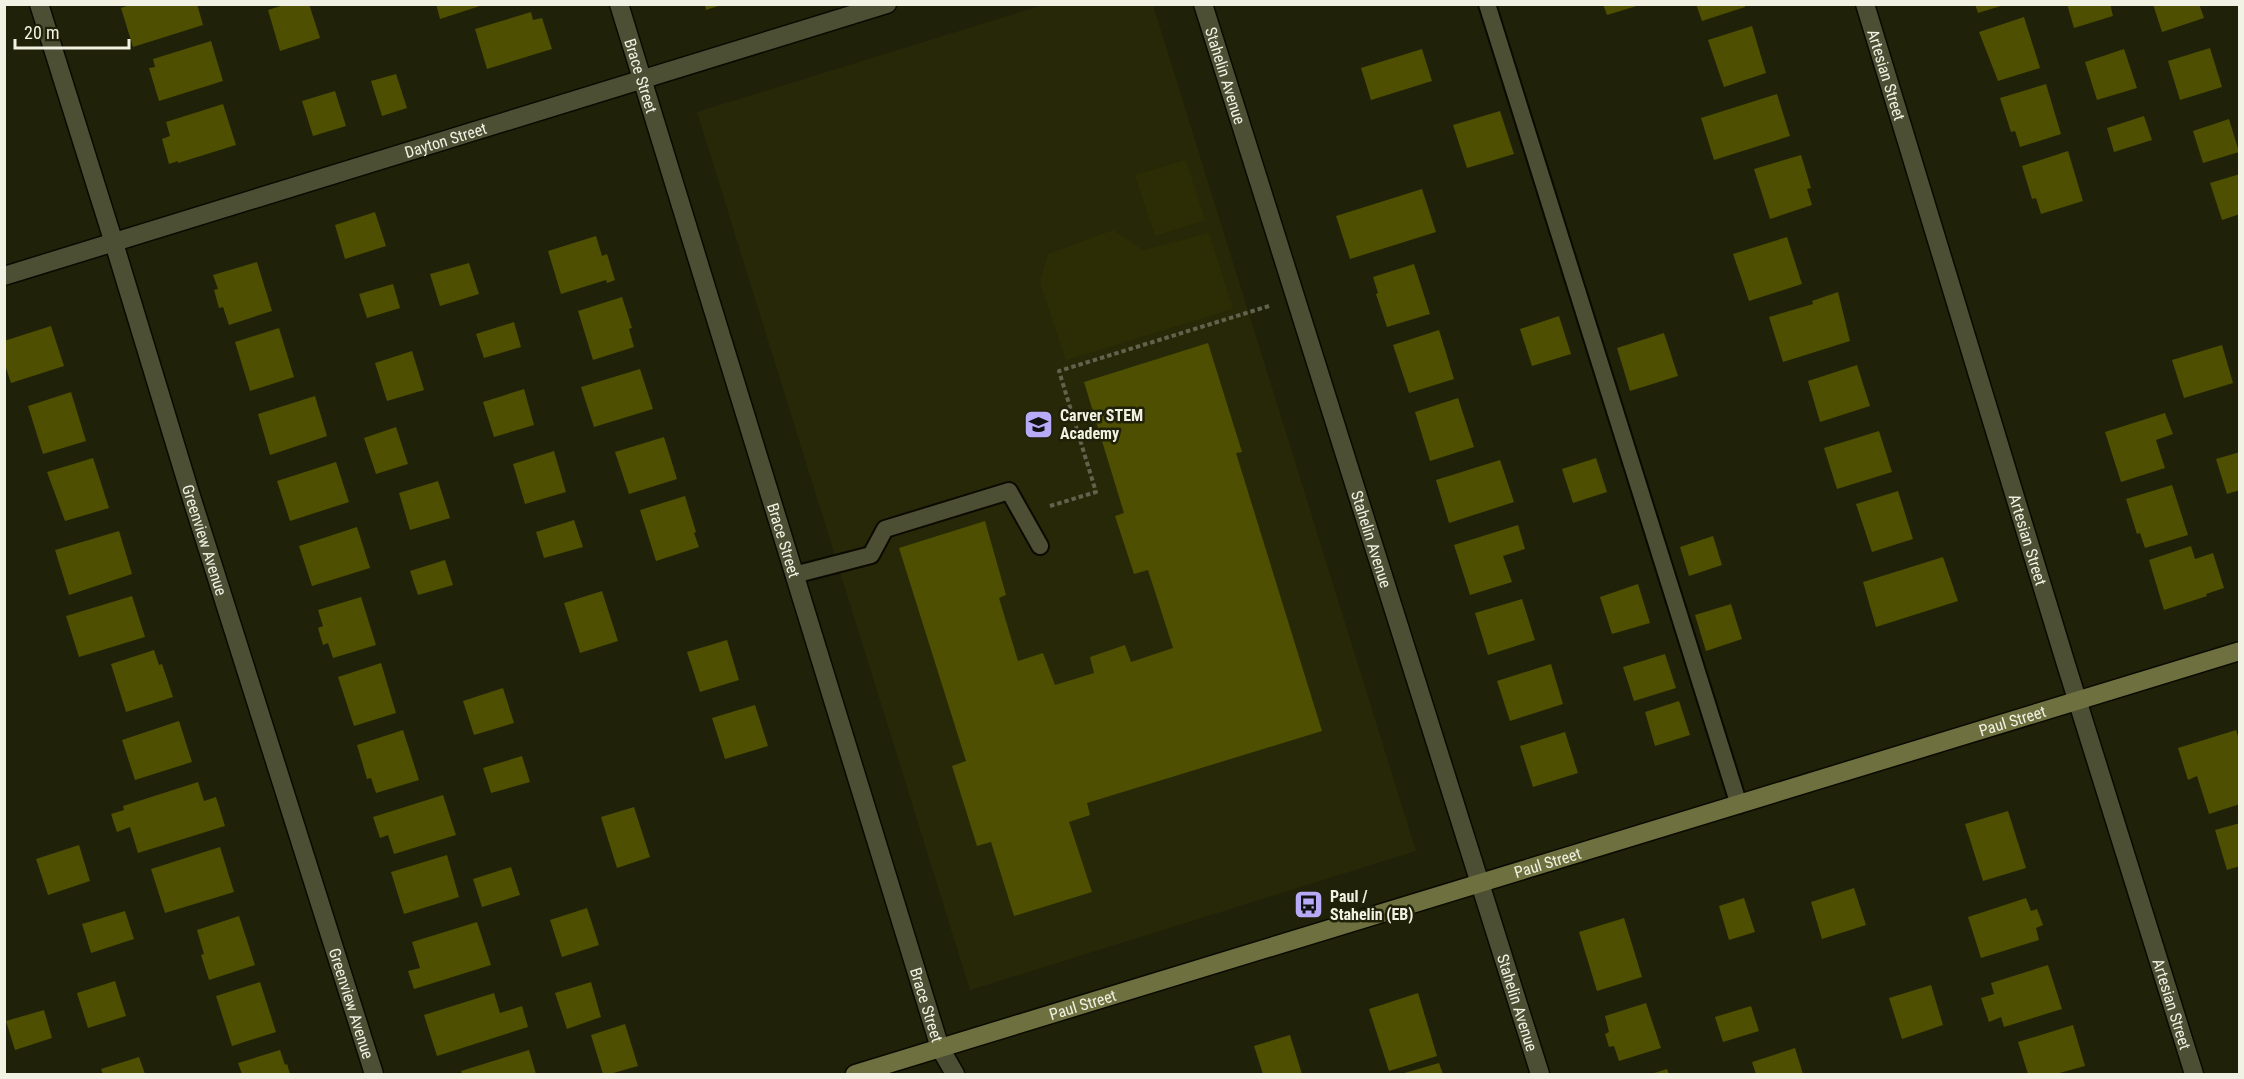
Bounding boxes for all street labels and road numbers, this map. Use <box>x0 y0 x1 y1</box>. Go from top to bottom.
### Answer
street label: Stahelin Avenue <box>1201 25 1250 126</box>
street label: Artesian Street <box>1864 27 1909 123</box>
street label: Brace Street <box>621 36 662 116</box>
street label: Dayton Street <box>402 118 489 162</box>
street label: Greenview Avenue <box>178 482 231 598</box>
street label: Stahelin Avenue <box>1347 488 1396 590</box>
street label: Artesian Street <box>2005 492 2051 588</box>
street label: Brace Street <box>763 501 804 580</box>
street label: Paul Street <box>1976 701 2048 740</box>
street label: Paul Street <box>1512 843 1583 882</box>
street label: Greenview Avenue <box>325 945 378 1061</box>
street label: Stahelin Avenue <box>1493 952 1542 1054</box>
street label: Artesian Street <box>2149 956 2195 1052</box>
street label: Brace Street <box>906 965 947 1045</box>
street label: Paul Street <box>1047 985 1119 1024</box>

